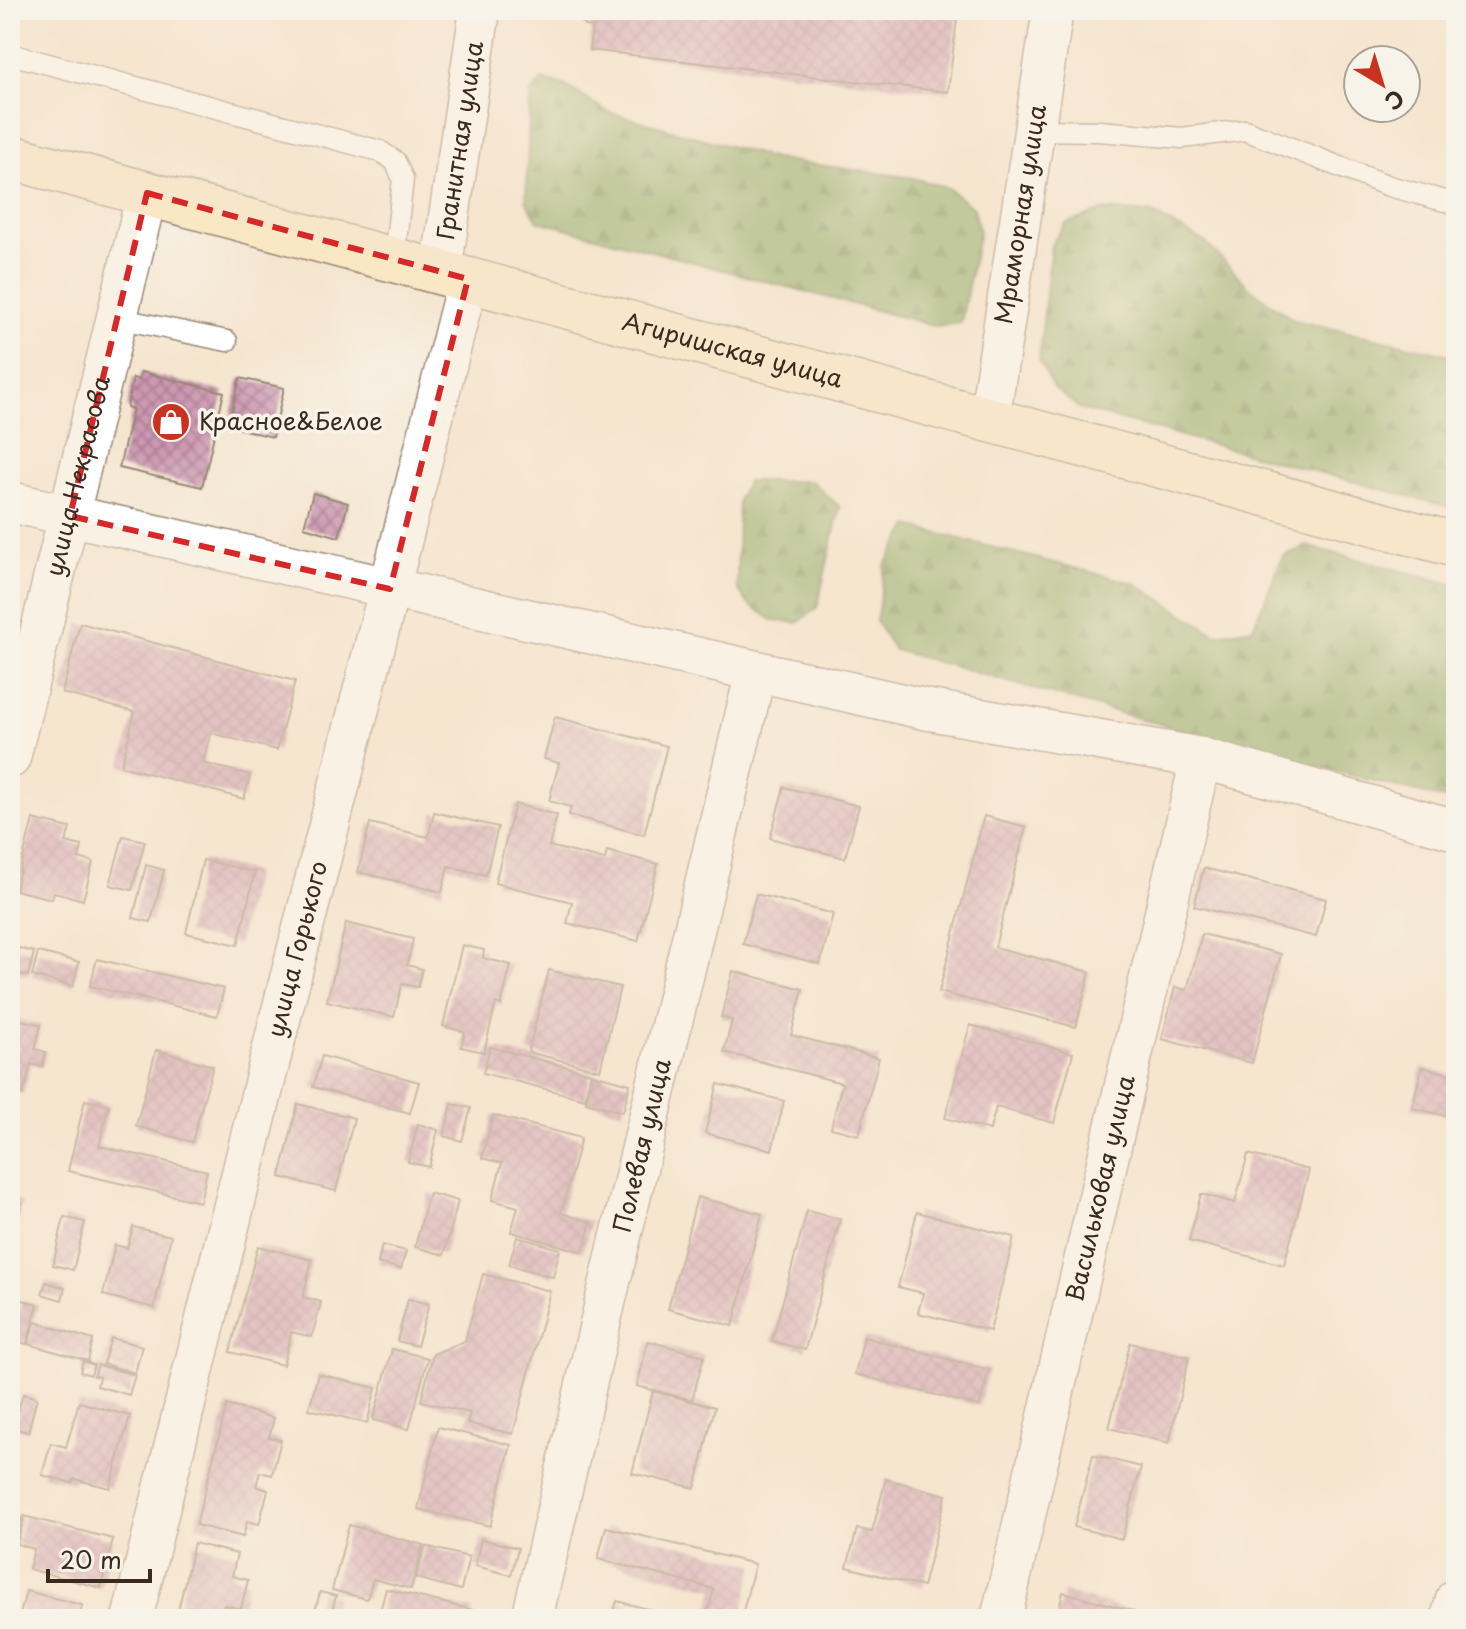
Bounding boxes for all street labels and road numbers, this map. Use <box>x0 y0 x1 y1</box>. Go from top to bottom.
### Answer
street label: Гранитная улица <box>426 38 491 242</box>
street label: Мраморная улица <box>984 102 1054 327</box>
street label: Агиришская улица <box>619 302 847 396</box>
street label: улица Некрасова <box>35 372 118 580</box>
street label: улица Горького <box>256 857 335 1041</box>
street label: Полевая улица <box>602 1055 679 1236</box>
street label: Васильковая улица <box>1055 1071 1143 1305</box>

